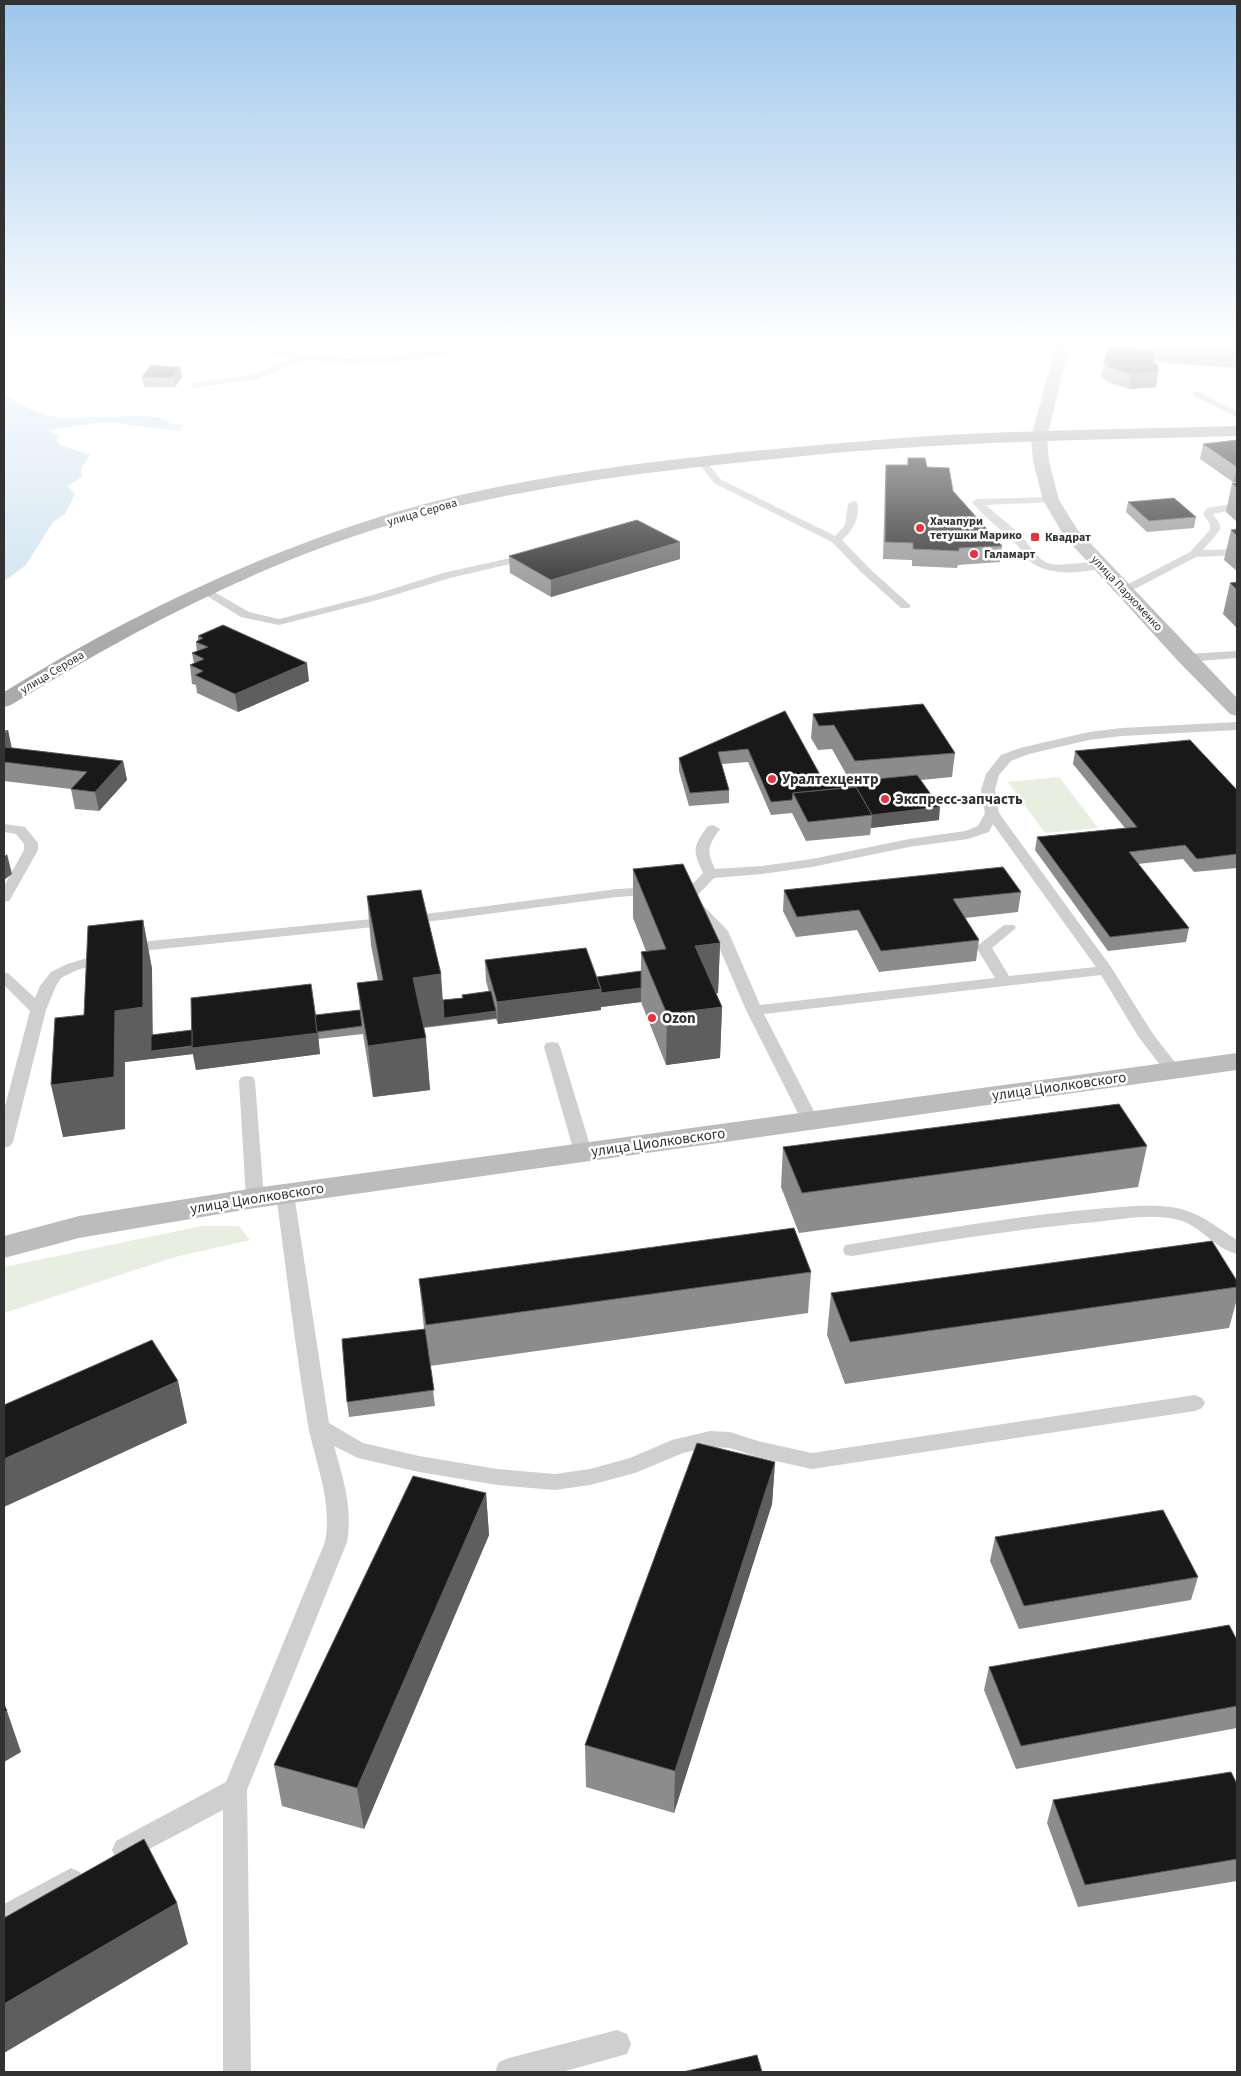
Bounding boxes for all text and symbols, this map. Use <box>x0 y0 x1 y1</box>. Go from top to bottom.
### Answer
street label: улица Серова <box>385 494 459 531</box>
place label: Хачапури тетушки Марико <box>930 513 1022 544</box>
marker: Хачапури тетушки Марико <box>914 522 926 534</box>
place label: Квадрат <box>1045 529 1091 546</box>
marker: Квадрат <box>1029 531 1041 543</box>
place label: Галамарт <box>984 546 1036 563</box>
marker: Галамарт <box>968 548 980 560</box>
street label: улица Пархоменко <box>1087 552 1166 635</box>
street label: улица Серова <box>17 647 87 698</box>
place label: Уралтехцентр <box>782 769 879 790</box>
marker: Уралтехцентр <box>766 773 778 785</box>
place label: Экспресс-запчасть <box>895 789 1023 810</box>
marker: Экспресс-запчасть <box>879 793 891 805</box>
place label: Ozon <box>662 1008 696 1029</box>
marker: Ozon <box>646 1012 658 1024</box>
street label: улица Циолковского <box>991 1067 1128 1106</box>
street label: улица Циолковского <box>590 1123 727 1162</box>
street label: улица Циолковского <box>189 1178 326 1219</box>

